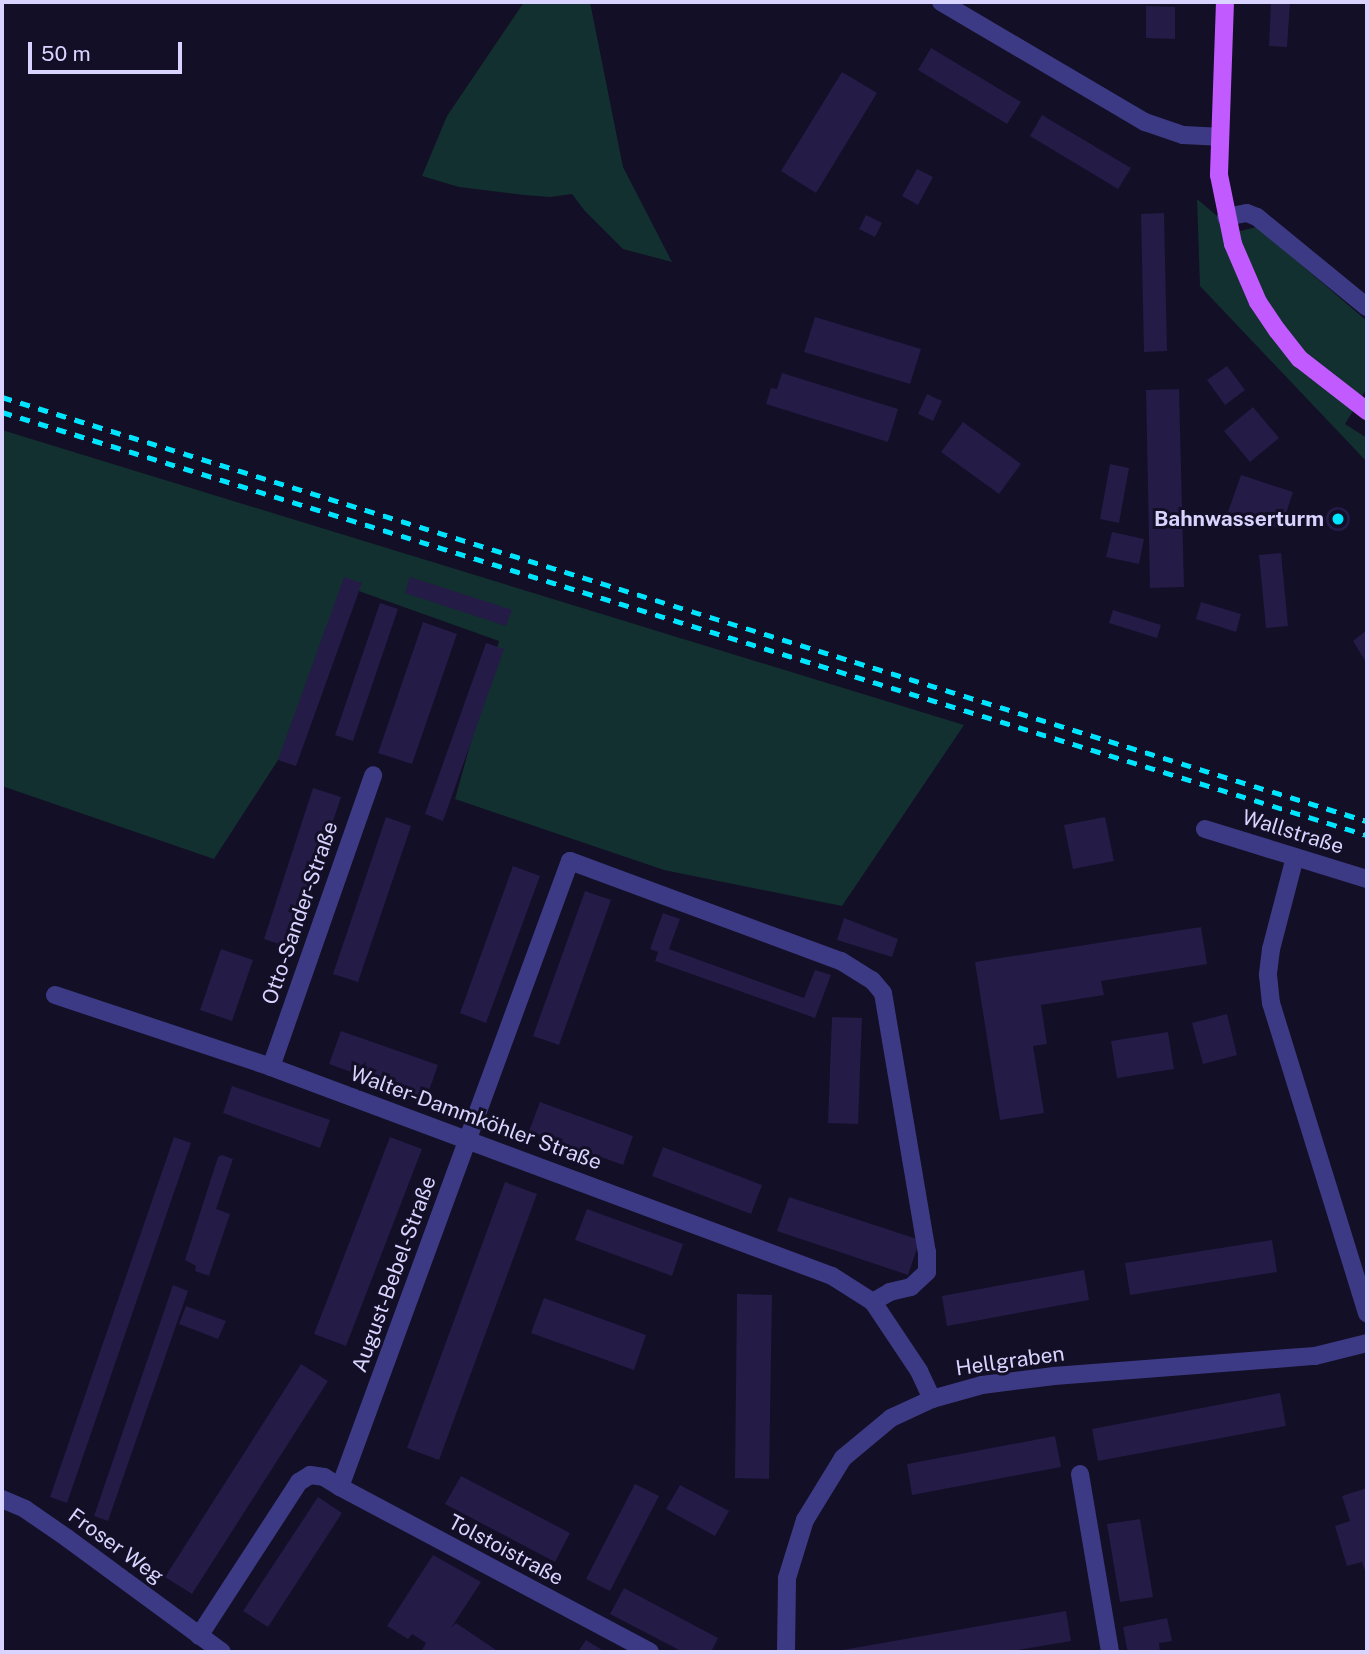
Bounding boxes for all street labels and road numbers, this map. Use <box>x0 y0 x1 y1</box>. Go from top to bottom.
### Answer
street label: Wallstraße <box>1239 805 1347 859</box>
street label: Otto-Sander-Straße <box>257 818 343 1008</box>
street label: Walter-Dammköhler Straße <box>347 1061 605 1175</box>
street label: August-Bebel-Straße <box>347 1172 441 1376</box>
street label: Hellgraben <box>954 1341 1066 1381</box>
street label: Froser Weg <box>63 1503 169 1589</box>
street label: Tolstoistraße <box>444 1509 568 1591</box>

